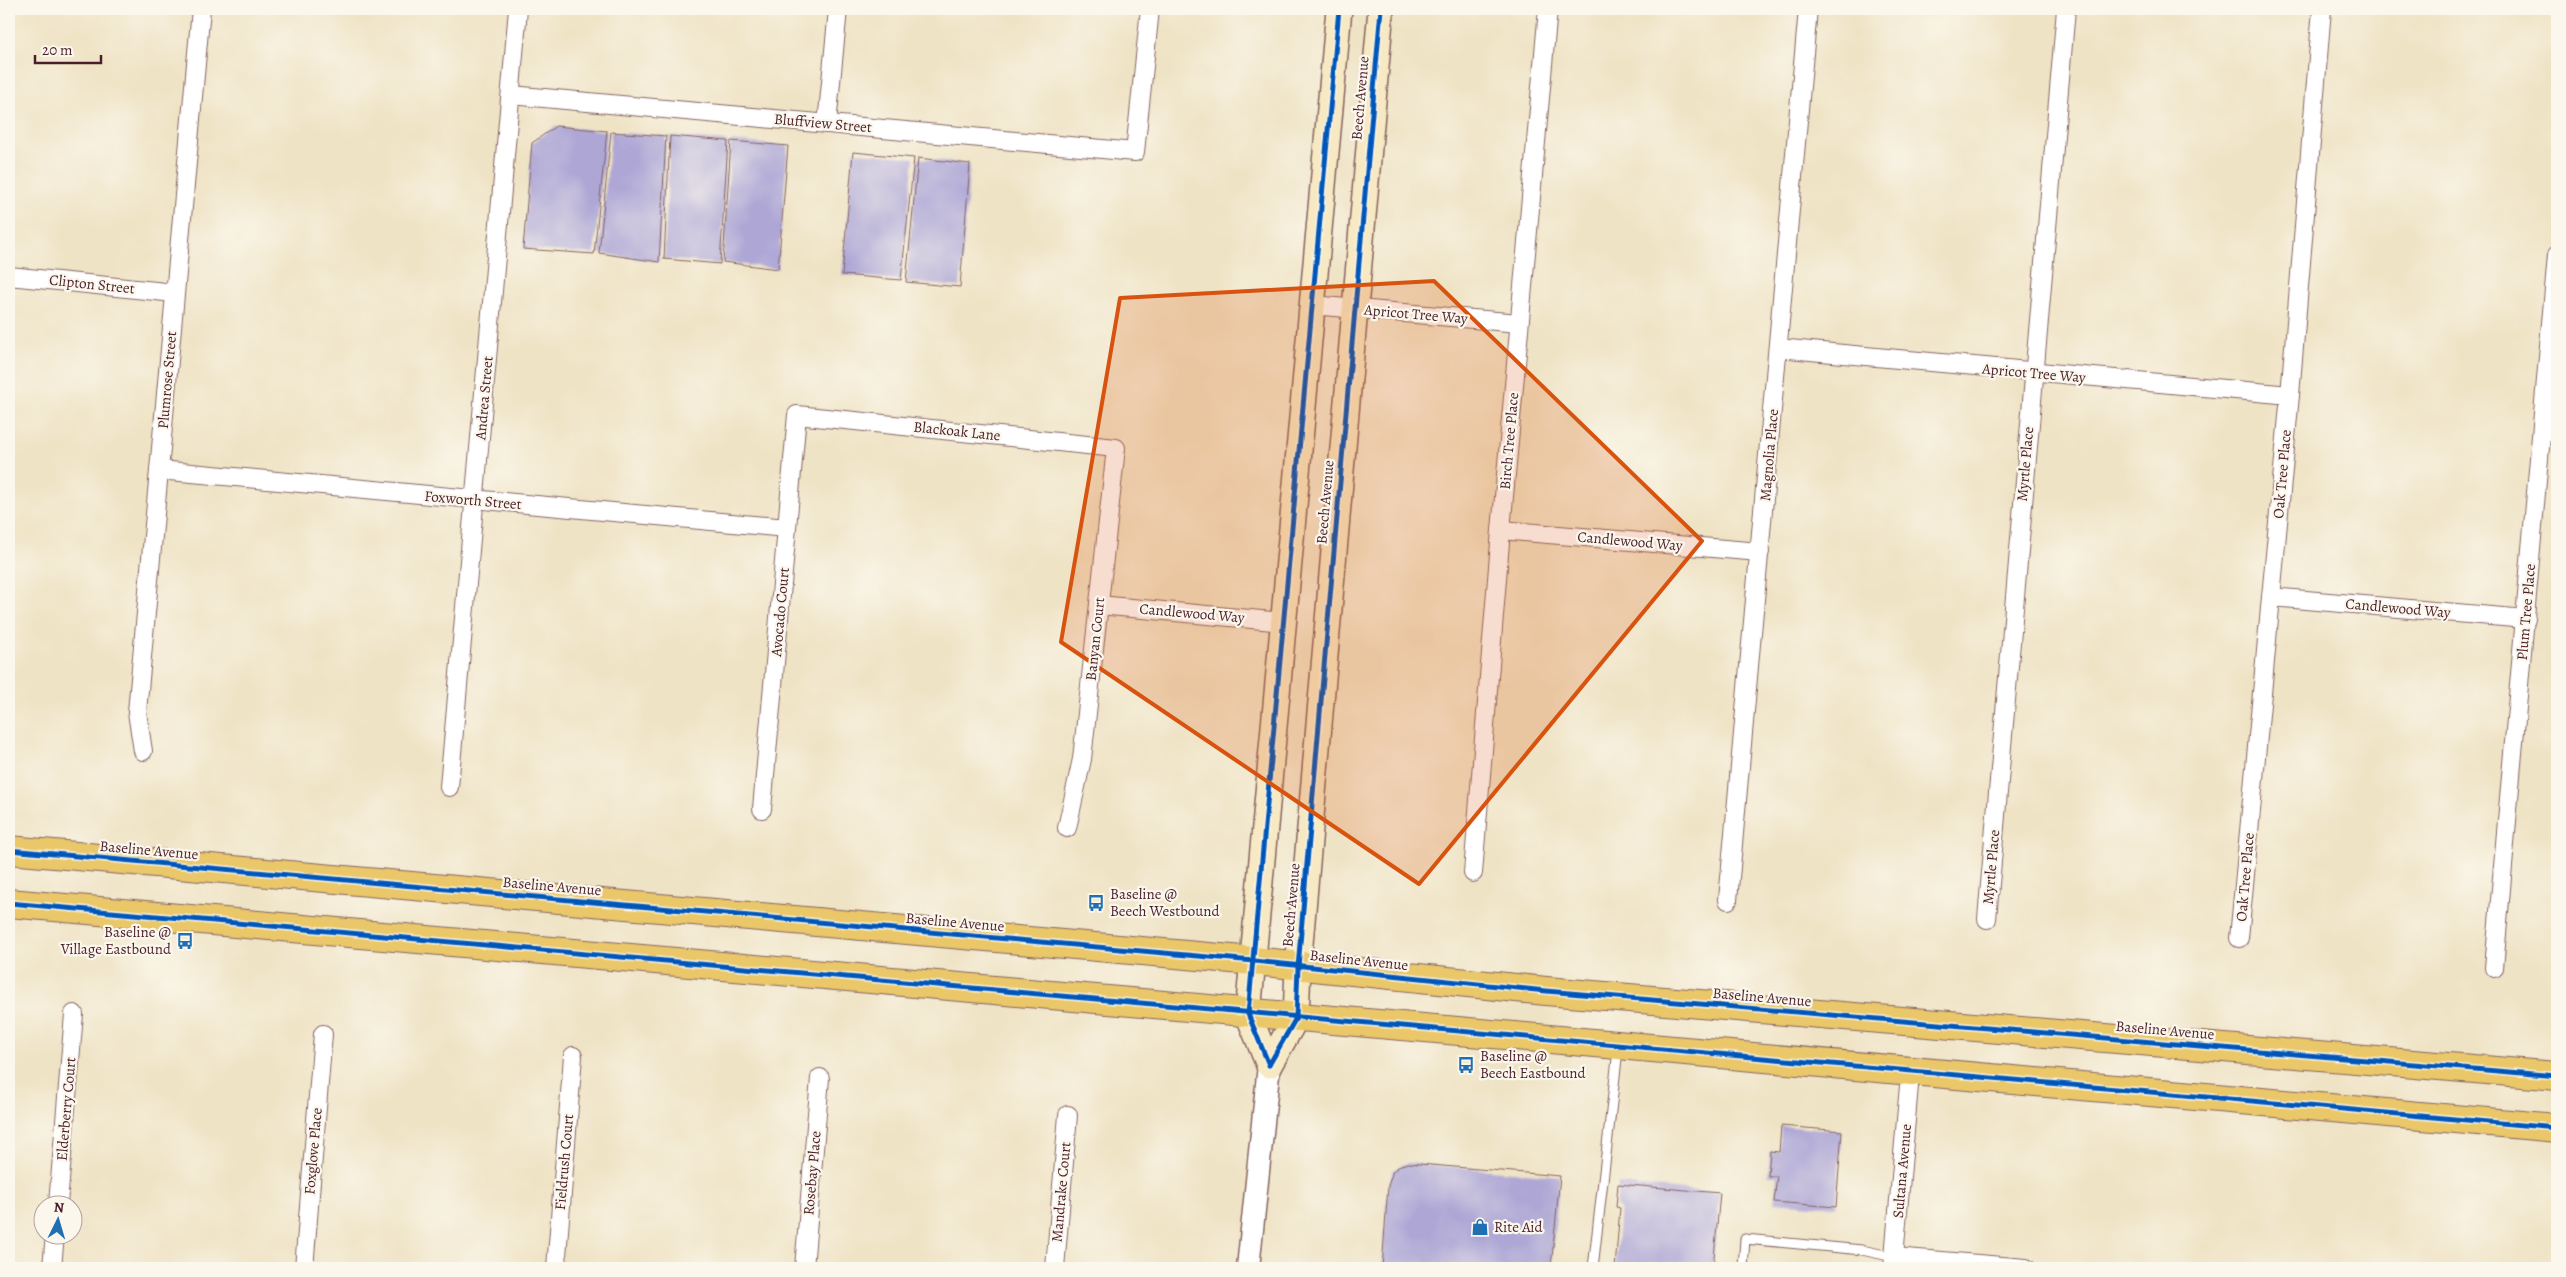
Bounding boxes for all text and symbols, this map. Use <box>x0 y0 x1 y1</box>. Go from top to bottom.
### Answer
scale bar <box>35 32 101 64</box>
text: 20 m <box>42 40 73 60</box>
street label: Beech Avenue <box>1346 55 1374 141</box>
street label: Bluffview Street <box>773 109 873 137</box>
street label: Clipton Street <box>48 270 136 298</box>
street label: Apricot Tree Way <box>1362 299 1469 329</box>
street label: Plumrose Street <box>153 330 181 430</box>
street label: Andrea Street <box>470 355 498 442</box>
street label: Apricot Tree Way <box>1980 358 2087 388</box>
street label: Birch Tree Place <box>1495 391 1523 490</box>
street label: Magnolia Place <box>1755 408 1783 502</box>
street label: Blackoak Lane <box>912 416 1002 446</box>
street label: Myrtle Place <box>2012 426 2038 502</box>
street label: Oak Tree Place <box>2268 428 2296 519</box>
street label: Beech Avenue <box>1311 459 1339 545</box>
street label: Foxworth Street <box>423 486 523 514</box>
street label: Candlewood Way <box>1577 526 1684 556</box>
street label: Plum Tree Place <box>2512 563 2540 661</box>
street label: Avocado Court <box>766 567 794 658</box>
street label: Candlewood Way <box>2345 593 2452 623</box>
street label: Banyan Court <box>1081 596 1109 682</box>
street label: Candlewood Way <box>1139 598 1246 628</box>
street label: Myrtle Place <box>1978 829 2004 905</box>
street label: Oak Tree Place <box>2231 831 2259 922</box>
street label: Baseline Avenue <box>99 836 200 864</box>
street label: Beech Avenue <box>1277 862 1305 948</box>
street label: Baseline Avenue <box>502 872 603 900</box>
place label: Baseline @ Beech Westbound <box>1110 884 1221 921</box>
bus stop icon: Baseline @ Beech Westbound <box>1086 893 1106 913</box>
street label: Baseline Avenue <box>905 908 1006 936</box>
place label: Baseline @ Village Eastbound <box>60 922 172 959</box>
bus stop icon: Baseline @ Village Eastbound <box>175 931 195 951</box>
street label: Baseline Avenue <box>1309 945 1410 975</box>
street label: Baseline Avenue <box>1712 983 1813 1011</box>
street label: Baseline Avenue <box>2115 1016 2216 1044</box>
place label: Baseline @ Beech Eastbound <box>1480 1046 1587 1083</box>
bus stop icon: Baseline @ Beech Eastbound <box>1456 1055 1476 1075</box>
street label: Elderberry Court <box>51 1056 81 1162</box>
street label: Foxglove Place <box>299 1106 327 1195</box>
street label: Fieldrush Court <box>550 1113 578 1211</box>
street label: Sultana Avenue <box>1888 1123 1916 1219</box>
street label: Rosebay Place <box>798 1130 826 1216</box>
street label: Mandrake Court <box>1047 1141 1075 1243</box>
north arrow <box>32 1194 82 1244</box>
text: N <box>53 1198 65 1217</box>
shop icon: Rite Aid <box>1470 1217 1490 1237</box>
place label: Rite Aid <box>1494 1217 1544 1237</box>

